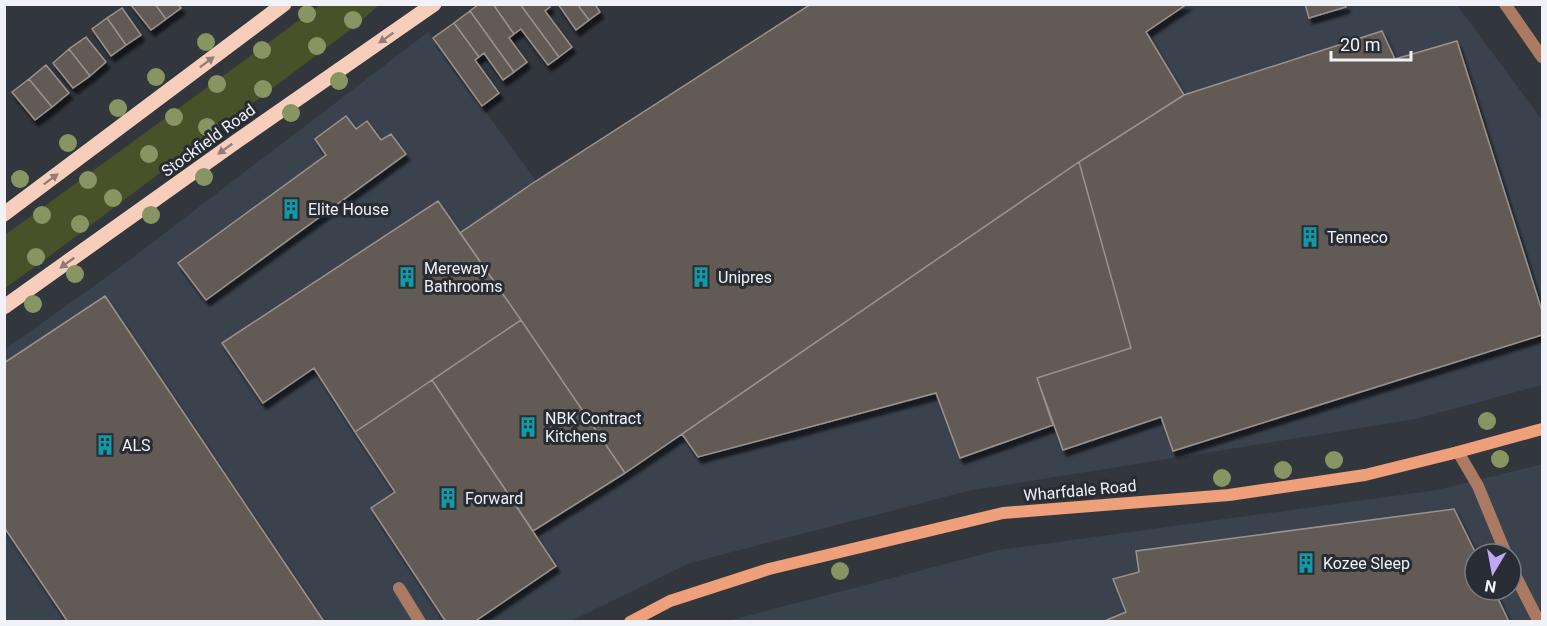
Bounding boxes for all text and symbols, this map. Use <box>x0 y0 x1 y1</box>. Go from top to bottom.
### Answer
scale bar <box>1331 24 1410 62</box>
one-way arrow <box>378 32 394 44</box>
text: 20 m <box>1340 34 1380 55</box>
one-way arrow <box>199 56 215 68</box>
street label: Stockfield Road <box>158 100 259 181</box>
one-way arrow <box>218 143 234 155</box>
one-way arrow <box>43 173 59 185</box>
building icon: Elite House <box>279 197 303 221</box>
place label: Elite House <box>308 200 389 219</box>
building icon: Tenneco <box>1298 225 1322 249</box>
place label: Tenneco <box>1327 228 1388 247</box>
one-way arrow <box>60 257 76 269</box>
place label: Mereway Bathrooms <box>424 259 503 296</box>
building icon: Mereway Bathrooms <box>395 265 419 289</box>
building icon: Unipres <box>689 265 713 289</box>
place label: Unipres <box>718 268 772 287</box>
place label: NBK Contract Kitchens <box>545 409 641 446</box>
building icon: NBK Contract Kitchens <box>516 415 540 439</box>
building icon: ALS <box>93 433 117 457</box>
place label: ALS <box>122 436 151 455</box>
street label: Wharfdale Road <box>1023 476 1137 505</box>
building icon: Forward <box>436 486 460 510</box>
place label: Forward <box>465 489 523 508</box>
north arrow <box>1463 542 1523 602</box>
building icon: Kozee Sleep <box>1294 551 1318 575</box>
place label: Kozee Sleep <box>1323 554 1410 573</box>
text: N <box>1483 576 1498 597</box>

